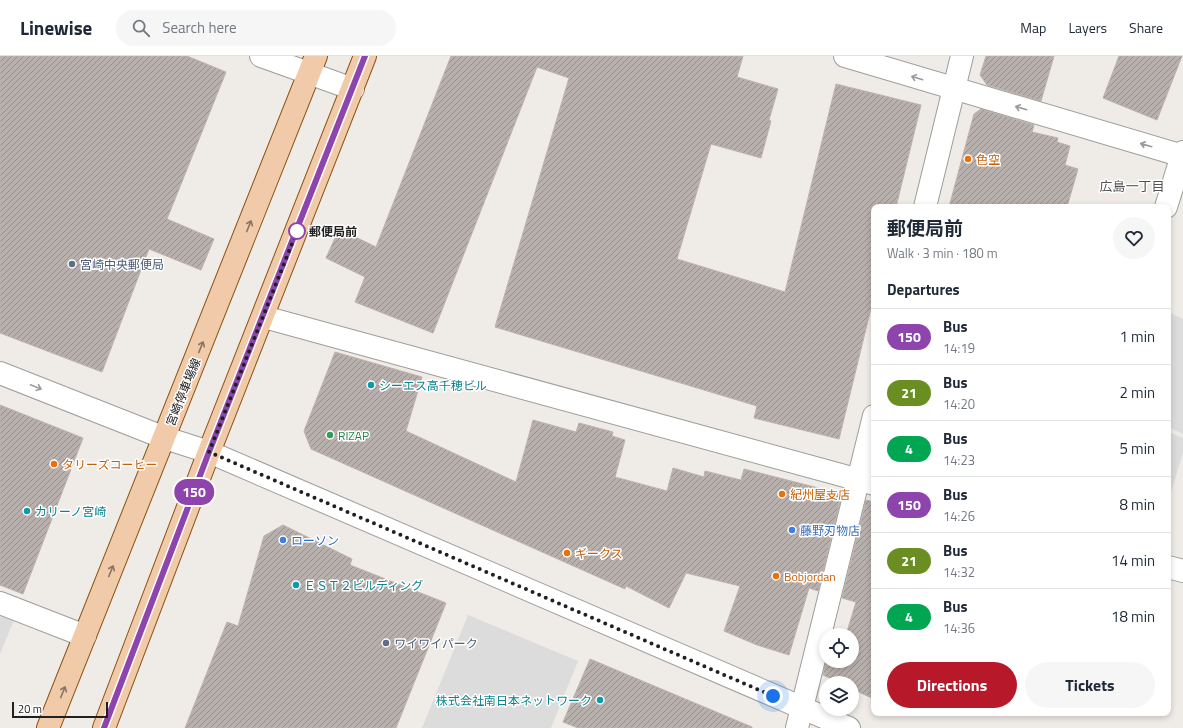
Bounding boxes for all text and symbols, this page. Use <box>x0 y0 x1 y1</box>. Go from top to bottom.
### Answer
search box <box>116 10 396 46</box>
text: Linewise <box>20 13 92 42</box>
text: Search here <box>162 16 237 39</box>
icon: search <box>130 17 152 39</box>
text: Map <box>1020 17 1046 38</box>
text: Layers <box>1068 17 1107 38</box>
text: Share <box>1129 17 1163 38</box>
one-way arrow <box>910 74 923 81</box>
one-way arrow <box>1014 104 1027 112</box>
one-way arrow <box>1139 141 1152 148</box>
place label: 色空 <box>976 150 1000 169</box>
marker: 色空 <box>963 154 973 164</box>
district label: 広島一丁目 <box>1099 176 1165 196</box>
text: 郵便局前 <box>887 213 963 242</box>
button: heart <box>1113 217 1155 259</box>
one-way arrow <box>246 220 254 232</box>
marker: 郵便局前 <box>288 222 306 240</box>
place label: 郵便局前 <box>309 222 357 241</box>
text: Walk · 3 min · 180 m <box>887 243 998 263</box>
place label: 宮崎中央郵便局 <box>80 255 164 274</box>
marker: 宮崎中央郵便局 <box>67 259 77 269</box>
text: Departures <box>887 278 960 301</box>
text: Bus <box>943 315 968 338</box>
text: 1 min <box>1119 325 1155 348</box>
text: 150 <box>897 326 921 347</box>
text: 14:19 <box>943 338 975 358</box>
one-way arrow <box>198 341 206 353</box>
street label: 宮崎停車場線 <box>161 355 205 429</box>
text: Bus <box>943 371 968 394</box>
place label: シーエス高千穂ビル <box>379 376 487 395</box>
marker: シーエス高千穂ビル <box>366 380 376 390</box>
text: 2 min <box>1119 381 1155 404</box>
text: 21 <box>901 382 917 403</box>
one-way arrow <box>30 384 42 392</box>
text: 14:20 <box>943 394 975 414</box>
place label: RIZAP <box>338 426 369 445</box>
text: Bus <box>943 427 968 450</box>
marker: RIZAP <box>325 430 335 440</box>
text: 5 min <box>1119 437 1155 460</box>
text: 4 <box>905 438 913 459</box>
text: 14:23 <box>943 450 975 470</box>
place label: タリーズコーヒー <box>62 455 157 474</box>
marker: タリーズコーヒー <box>49 459 59 469</box>
line badge: 150 <box>171 479 217 505</box>
text: 150 <box>182 481 206 502</box>
text: Bus <box>943 483 968 506</box>
place label: 紀州屋支店 <box>790 485 850 504</box>
marker: 紀州屋支店 <box>777 489 787 499</box>
text: 8 min <box>1119 493 1155 516</box>
text: 150 <box>897 494 921 515</box>
place label: カリーノ宮崎 <box>35 502 106 521</box>
marker: カリーノ宮崎 <box>22 506 32 516</box>
text: 14:26 <box>943 506 975 526</box>
place label: 藤野刃物店 <box>800 521 860 540</box>
marker: 藤野刃物店 <box>787 525 797 535</box>
place label: ローソン <box>291 531 339 550</box>
marker: ローソン <box>278 535 288 545</box>
text: Bus <box>943 539 968 562</box>
place label: ギークス <box>575 544 623 563</box>
marker: ギークス <box>562 548 572 558</box>
text: 14 min <box>1111 549 1155 572</box>
text: 21 <box>901 550 917 571</box>
text: 14:32 <box>943 562 975 582</box>
one-way arrow <box>108 566 116 578</box>
place label: Bobjordan <box>784 567 836 586</box>
marker: Bobjordan <box>771 571 781 581</box>
place label: ＥＳＴ２ビルディング <box>304 576 423 595</box>
marker: ＥＳＴ２ビルディング <box>291 580 301 590</box>
text: Bus <box>943 595 968 618</box>
text: 18 min <box>1111 605 1155 628</box>
text: 4 <box>905 606 913 627</box>
text: 14:36 <box>943 618 975 638</box>
map controls <box>819 628 859 716</box>
button: locate <box>819 628 859 668</box>
place label: ワイワイパーク <box>394 634 478 653</box>
marker: ワイワイパーク <box>381 638 391 648</box>
button: Directions <box>887 662 1017 708</box>
button: Tickets <box>1025 662 1155 708</box>
button: layers <box>819 676 859 716</box>
one-way arrow <box>59 686 67 698</box>
your location <box>763 686 783 706</box>
place label: 株式会社南日本ネットワーク <box>436 691 592 710</box>
marker: 株式会社南日本ネットワーク <box>595 695 605 705</box>
scale bar <box>12 700 108 719</box>
text: 20 m <box>18 701 42 717</box>

